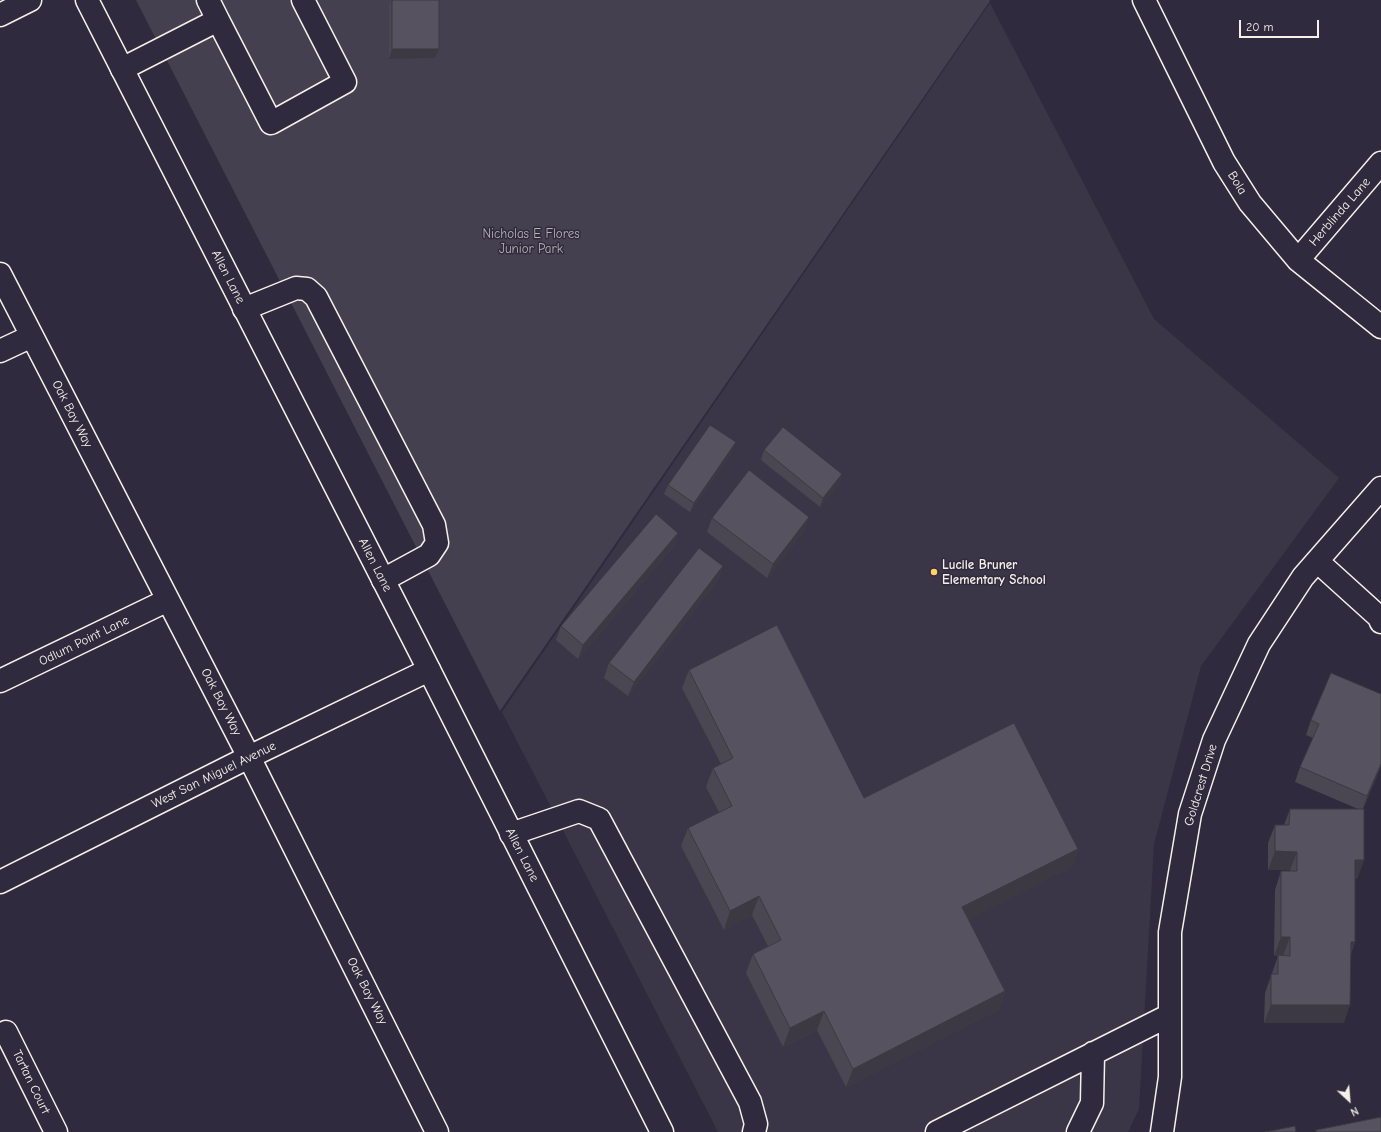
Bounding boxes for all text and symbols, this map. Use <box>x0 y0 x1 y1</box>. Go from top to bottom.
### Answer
scale bar <box>1241 12 1321 38</box>
text: 20 m <box>1246 20 1274 34</box>
street label: Bola <box>1224 168 1250 198</box>
street label: Herblinda Lane <box>1306 175 1374 249</box>
park label: Nicholas E Flores Junior Park <box>482 226 580 257</box>
street label: Allen Lane <box>208 248 248 306</box>
street label: Oak Bay Way <box>48 378 96 450</box>
street label: Allen Lane <box>355 536 395 594</box>
place label: Lucile Bruner Elementary School <box>942 557 1046 588</box>
marker: Lucile Bruner Elementary School <box>929 567 939 577</box>
street label: Odlum Point Lane <box>36 612 132 670</box>
street label: Oak Bay Way <box>197 666 245 738</box>
street label: West San Miguel Avenue <box>149 738 279 812</box>
street label: Goldcrest Drive <box>1181 742 1221 828</box>
street label: Allen Lane <box>502 826 542 884</box>
street label: Oak Bay Way <box>343 955 391 1027</box>
street label: Tartan Court <box>9 1047 53 1117</box>
north arrow <box>1329 1080 1369 1120</box>
text: N <box>1348 1104 1361 1119</box>

